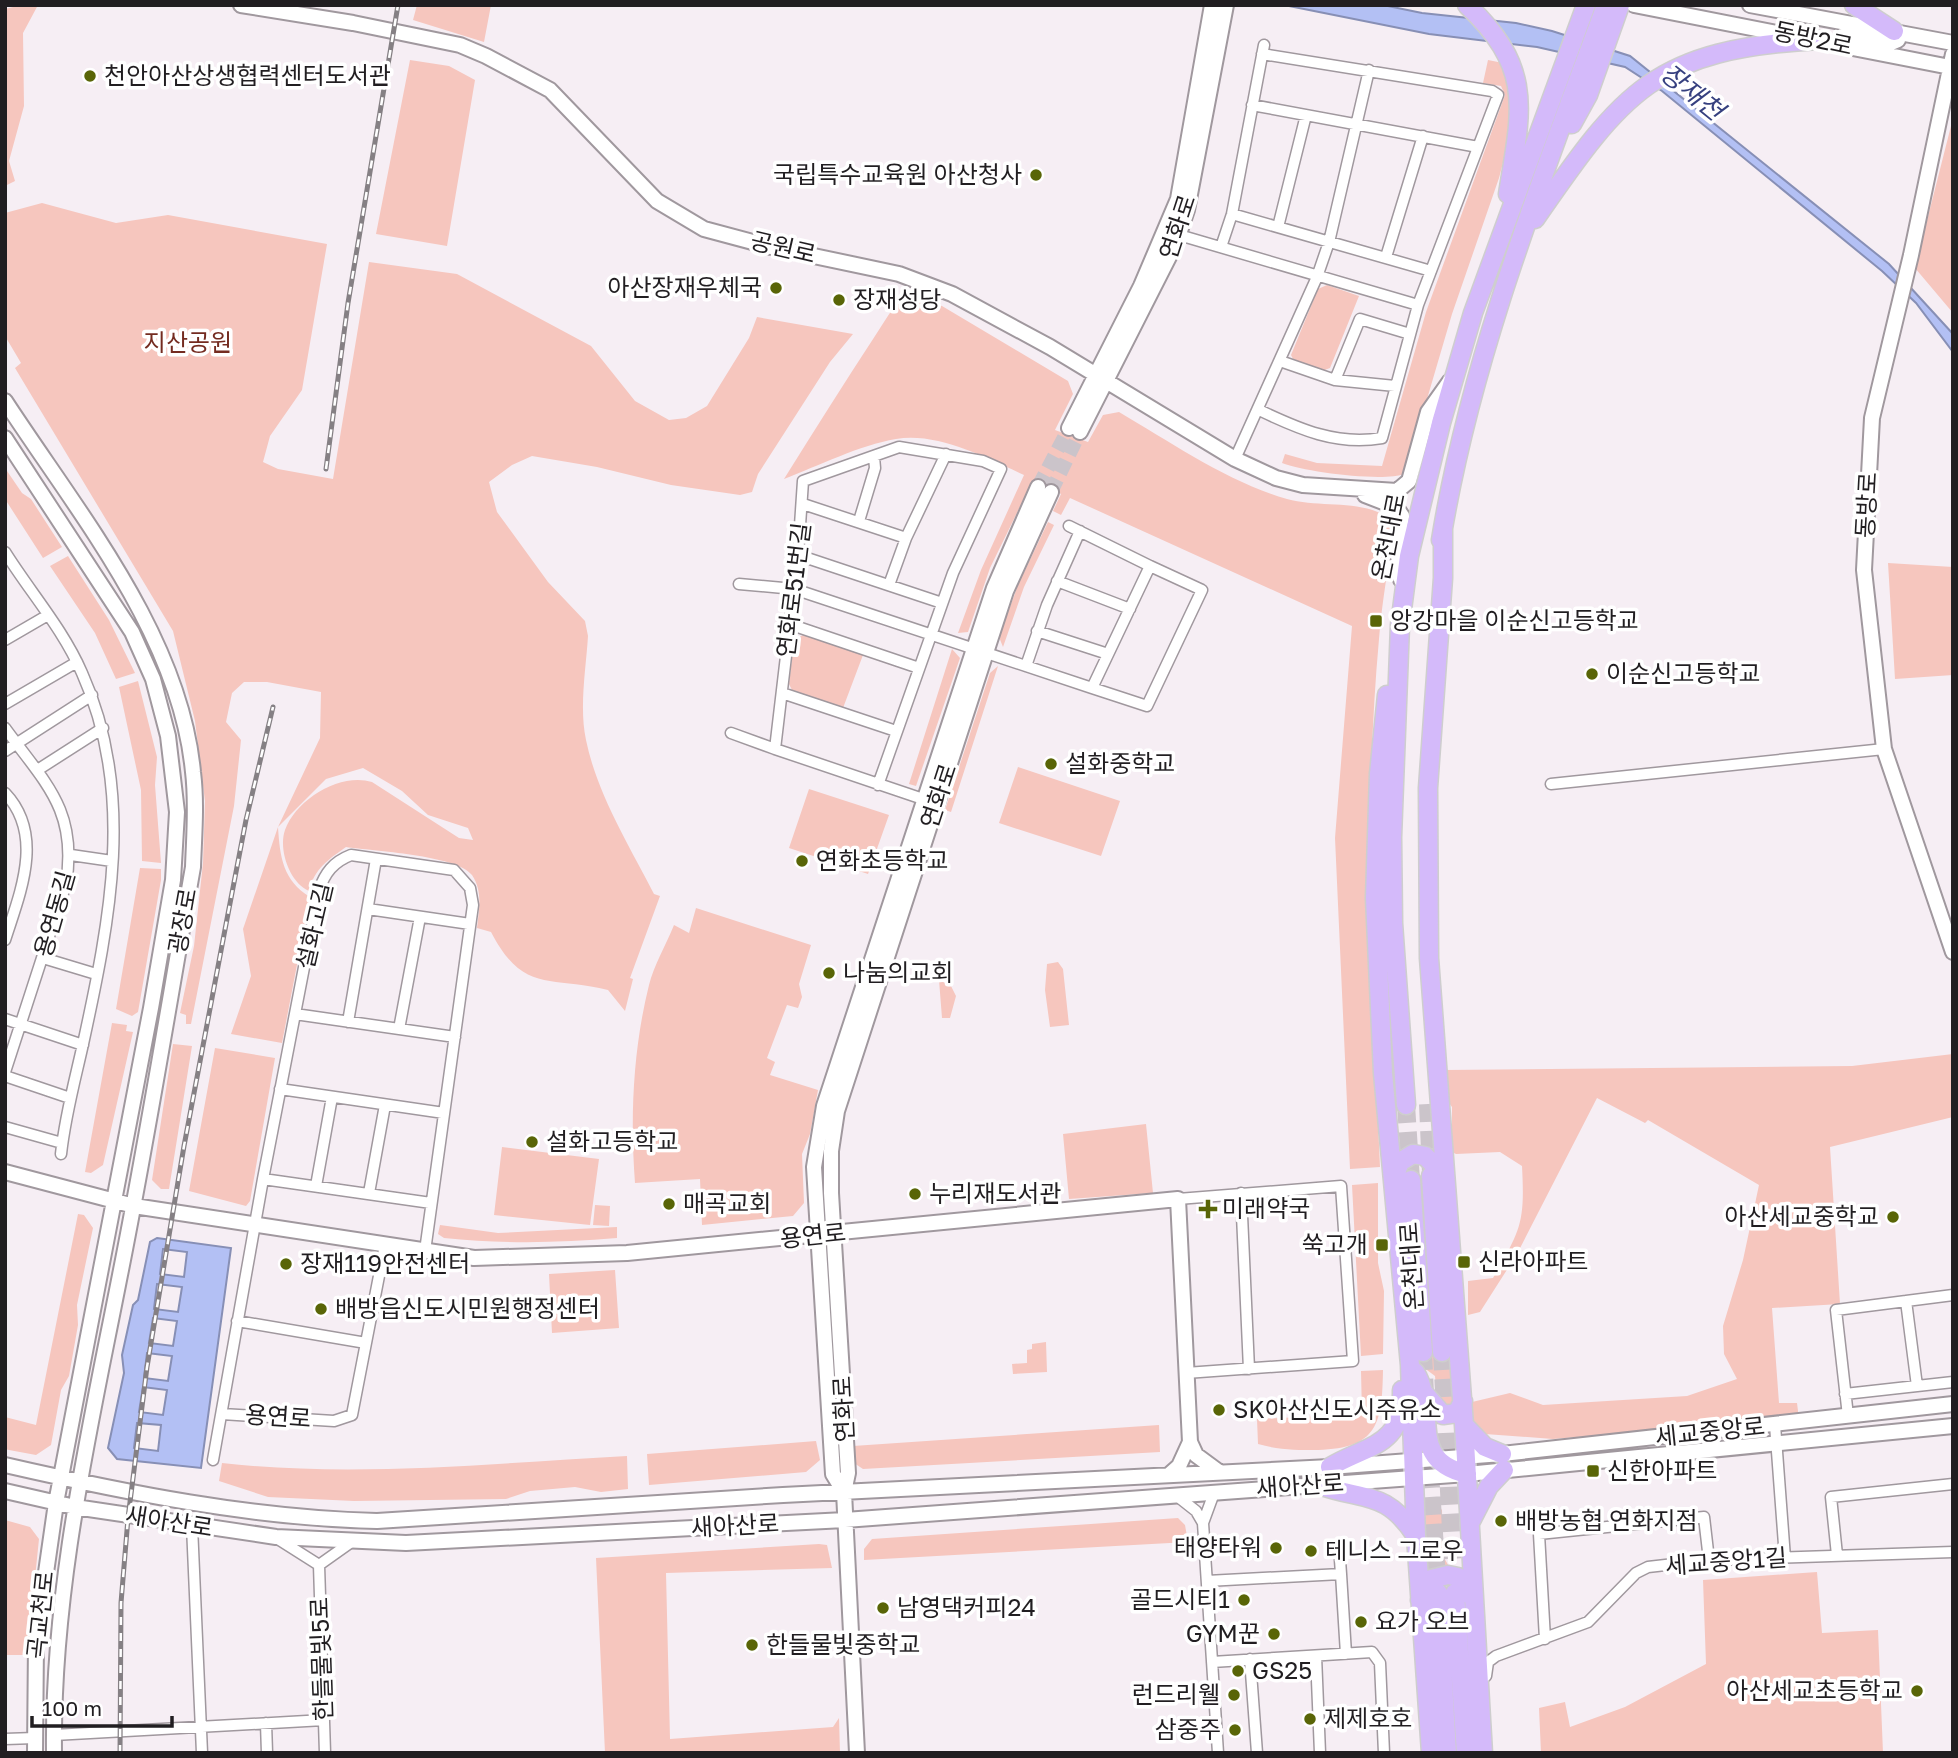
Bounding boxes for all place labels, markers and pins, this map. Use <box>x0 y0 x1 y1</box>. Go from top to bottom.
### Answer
place label: 천안아산상생협력센터도서관 <box>104 60 391 89</box>
marker: 천안아산상생협력센터도서관 <box>82 68 98 84</box>
place label: 국립특수교육원 아산청사 <box>773 159 1022 188</box>
marker: 국립특수교육원 아산청사 <box>1028 167 1044 183</box>
place label: 아산장재우체국 <box>607 272 762 301</box>
marker: 아산장재우체국 <box>768 280 784 296</box>
place label: 장재성당 <box>853 284 941 313</box>
marker: 장재성당 <box>831 292 847 308</box>
place label: 앙강마을 이순신고등학교 <box>1390 605 1639 634</box>
marker: 앙강마을 이순신고등학교 <box>1368 613 1384 629</box>
place label: 이순신고등학교 <box>1606 658 1761 687</box>
marker: 이순신고등학교 <box>1584 666 1600 682</box>
place label: 설화중학교 <box>1065 748 1175 777</box>
marker: 설화중학교 <box>1043 756 1059 772</box>
place label: 연화초등학교 <box>816 845 948 874</box>
marker: 연화초등학교 <box>794 853 810 869</box>
place label: 나눔의교회 <box>843 957 953 986</box>
marker: 나눔의교회 <box>821 965 837 981</box>
place label: 설화고등학교 <box>546 1126 678 1155</box>
marker: 설화고등학교 <box>524 1134 540 1150</box>
place label: 누리재도서관 <box>929 1178 1061 1207</box>
marker: 누리재도서관 <box>907 1186 923 1202</box>
place label: 매곡교회 <box>683 1188 771 1217</box>
place label: 미래약국 <box>1222 1193 1310 1222</box>
marker: 매곡교회 <box>661 1196 677 1212</box>
marker: 미래약국 <box>1200 1201 1216 1217</box>
place label: 아산세교중학교 <box>1724 1201 1879 1230</box>
marker: 아산세교중학교 <box>1885 1209 1901 1225</box>
place label: 쑥고개 <box>1302 1229 1368 1258</box>
marker: 쑥고개 <box>1374 1237 1390 1253</box>
place label: 신라아파트 <box>1478 1246 1588 1275</box>
place label: 장재119안전센터 <box>300 1248 470 1277</box>
marker: 신라아파트 <box>1456 1254 1472 1270</box>
marker: 장재119안전센터 <box>278 1256 294 1272</box>
place label: 배방읍신도시민원행정센터 <box>335 1293 600 1322</box>
marker: 배방읍신도시민원행정센터 <box>313 1301 329 1317</box>
place label: SK아산신도시주유소 <box>1233 1394 1442 1423</box>
marker: SK아산신도시주유소 <box>1211 1402 1227 1418</box>
place label: 신한아파트 <box>1607 1455 1717 1484</box>
marker: 신한아파트 <box>1585 1463 1601 1479</box>
place label: 배방농협 연화지점 <box>1515 1505 1698 1534</box>
marker: 배방농협 연화지점 <box>1493 1513 1509 1529</box>
place label: 태양타워 <box>1174 1532 1262 1561</box>
place label: 테니스 그로우 <box>1325 1535 1463 1564</box>
marker: 태양타워 <box>1268 1540 1284 1556</box>
marker: 테니스 그로우 <box>1303 1543 1319 1559</box>
place label: 골드시티1 <box>1130 1584 1230 1613</box>
place label: 남영댁커피24 <box>897 1592 1036 1621</box>
marker: 골드시티1 <box>1236 1592 1252 1608</box>
marker: 남영댁커피24 <box>875 1600 891 1616</box>
place label: 요가 오브 <box>1375 1606 1469 1635</box>
marker: 요가 오브 <box>1353 1614 1369 1630</box>
place label: GYM꾼 <box>1186 1618 1260 1647</box>
marker: GYM꾼 <box>1266 1626 1282 1642</box>
place label: 한들물빛중학교 <box>766 1629 921 1658</box>
marker: 한들물빛중학교 <box>744 1637 760 1653</box>
place label: GS25 <box>1252 1655 1312 1684</box>
marker: GS25 <box>1230 1663 1246 1679</box>
place label: 아산세교초등학교 <box>1726 1675 1903 1704</box>
place label: 런드리웰 <box>1132 1679 1220 1708</box>
marker: 아산세교초등학교 <box>1909 1683 1925 1699</box>
marker: 런드리웰 <box>1226 1687 1242 1703</box>
place label: 제제호호 <box>1324 1703 1412 1732</box>
marker: 제제호호 <box>1302 1711 1318 1727</box>
place label: 삼중주 <box>1155 1714 1221 1743</box>
marker: 삼중주 <box>1227 1722 1243 1738</box>

